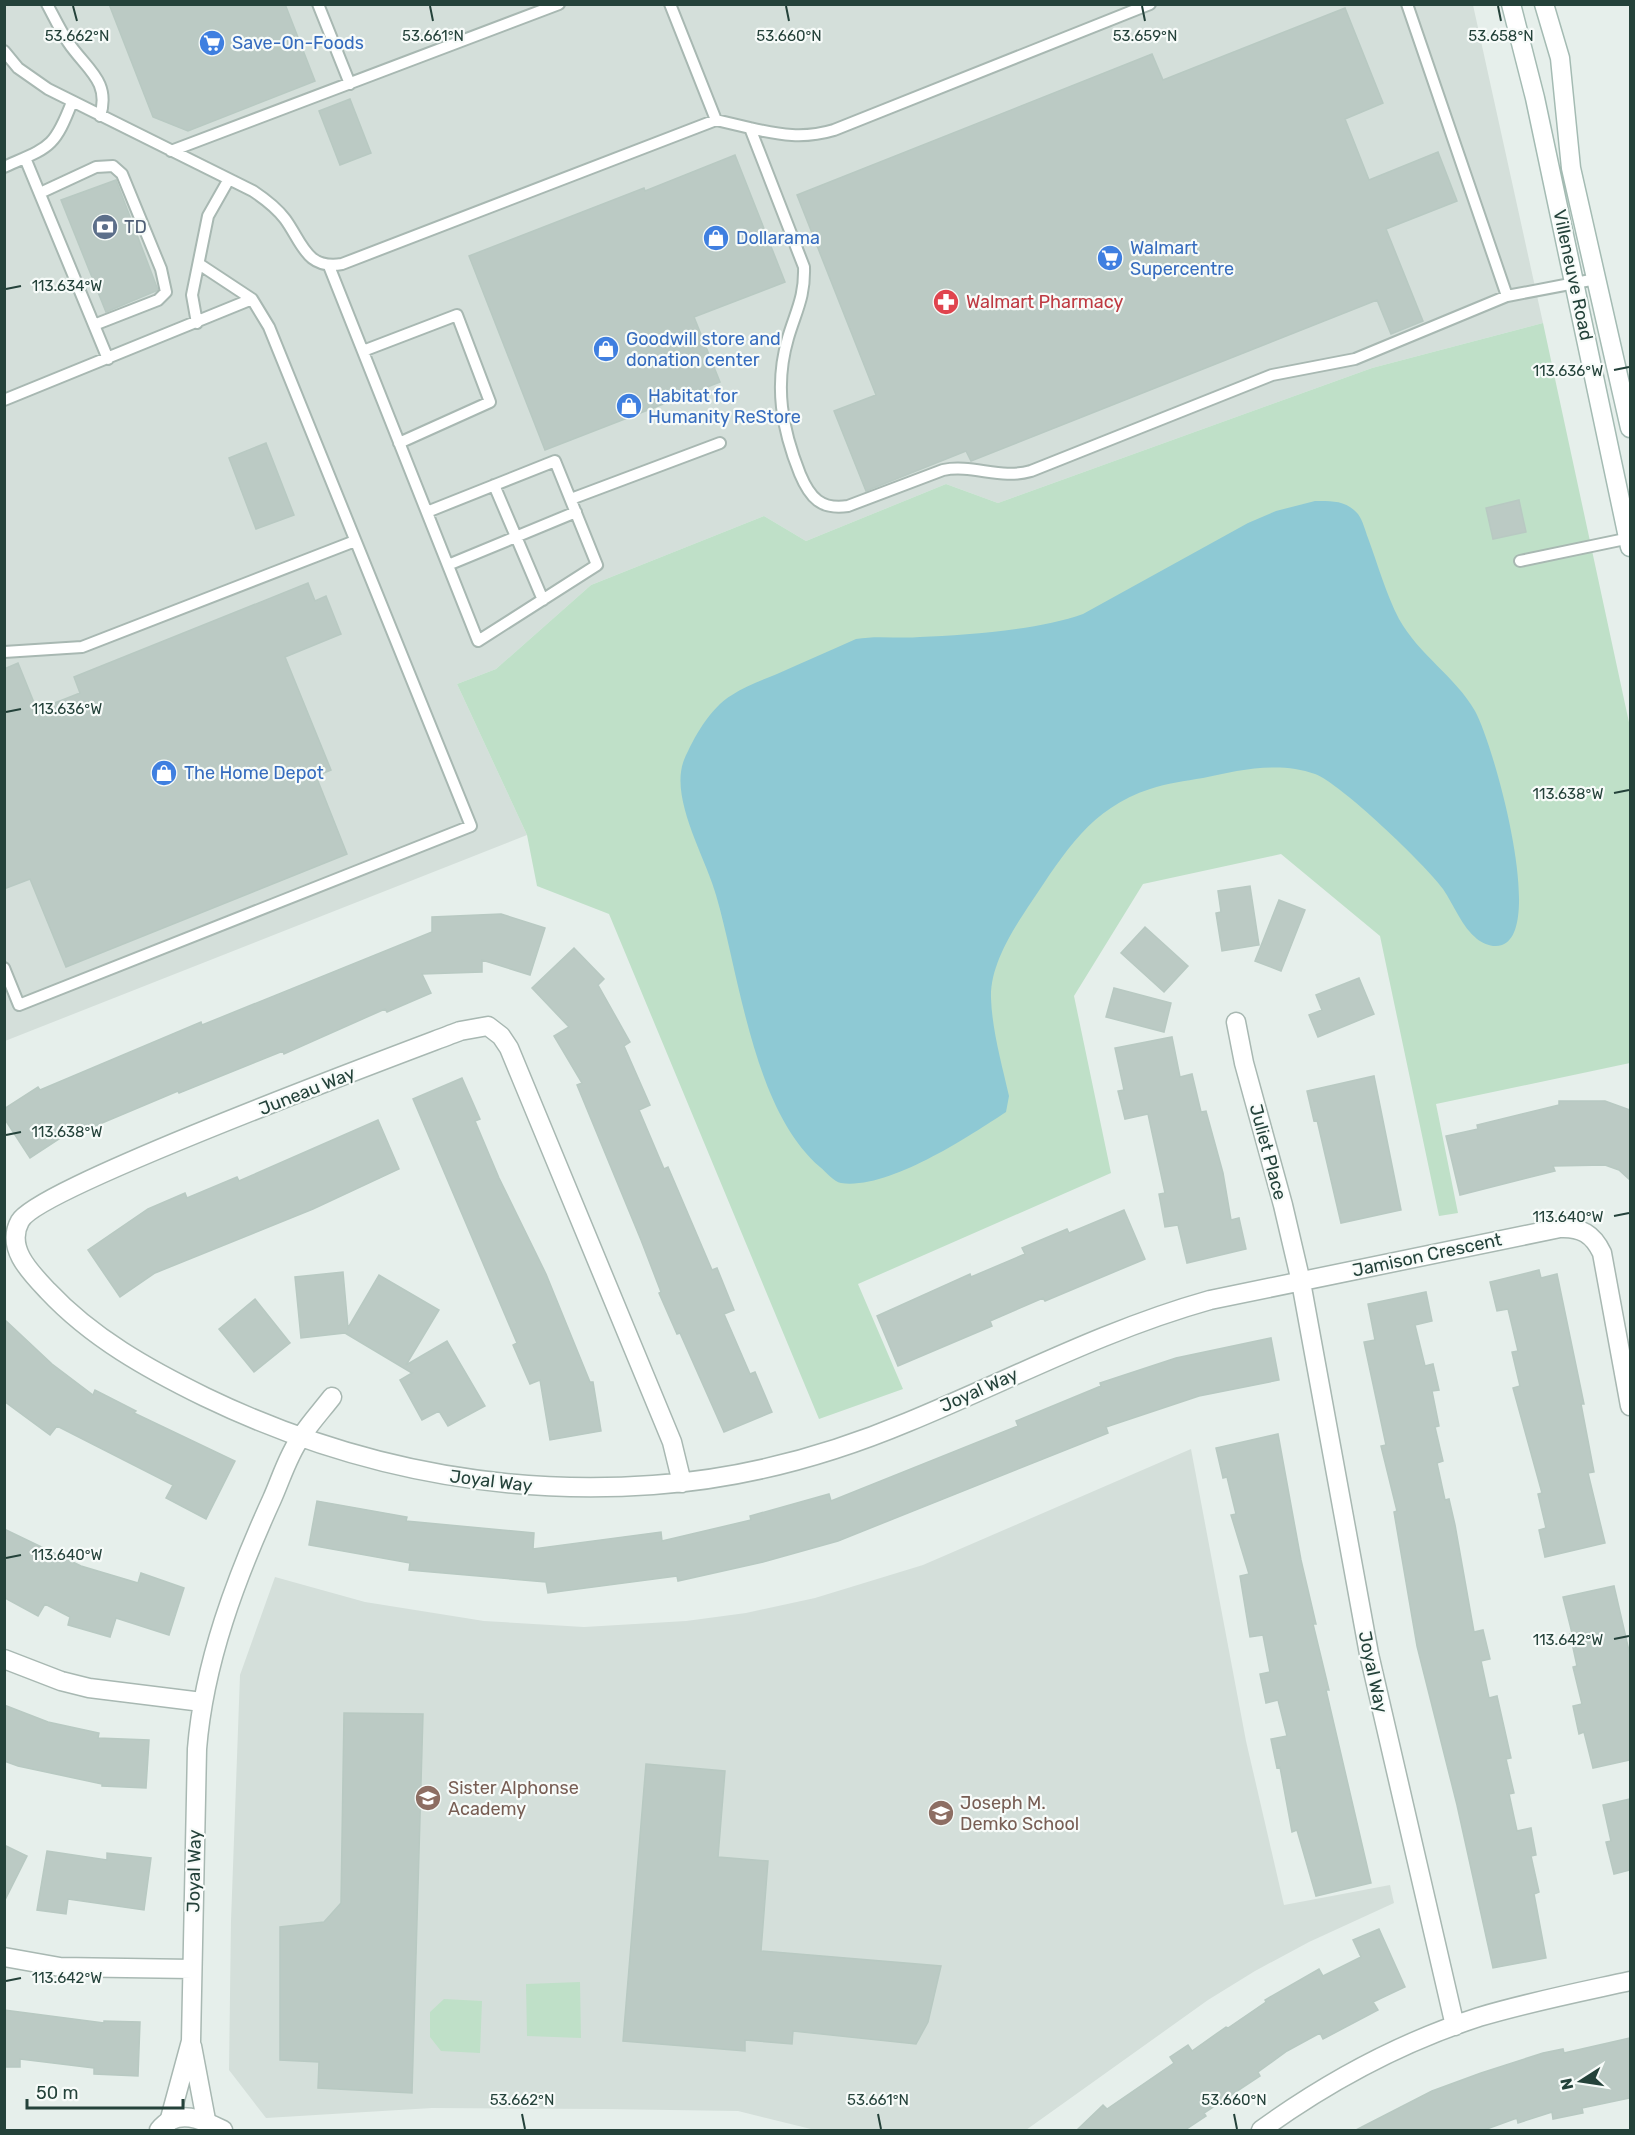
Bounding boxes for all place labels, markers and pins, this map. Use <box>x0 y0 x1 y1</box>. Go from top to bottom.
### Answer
supermarket icon: Save-On-Foods <box>197 28 227 58</box>
place label: Save-On-Foods <box>232 32 364 54</box>
bank icon: TD <box>90 212 120 242</box>
place label: TD <box>124 216 147 238</box>
shop icon: Dollarama <box>701 223 731 253</box>
place label: Dollarama <box>736 227 820 249</box>
place label: Walmart Supercentre <box>1130 237 1234 280</box>
supermarket icon: Walmart Supercentre <box>1095 243 1125 273</box>
pharmacy icon: Walmart Pharmacy <box>931 287 961 317</box>
place label: Walmart Pharmacy <box>966 291 1123 313</box>
place label: Goodwill store and donation center <box>626 328 781 371</box>
shop icon: Goodwill store and donation center <box>591 334 621 364</box>
place label: Habitat for Humanity ReStore <box>648 385 801 428</box>
shop icon: Habitat for Humanity ReStore <box>614 391 644 421</box>
shop icon: The Home Depot <box>149 758 179 788</box>
place label: The Home Depot <box>184 762 324 784</box>
place label: Sister Alphonse Academy <box>448 1777 579 1820</box>
school or university icon: Sister Alphonse Academy <box>413 1783 443 1813</box>
place label: Joseph M. Demko School <box>960 1792 1079 1835</box>
school or university icon: Joseph M. Demko School <box>926 1798 956 1828</box>

